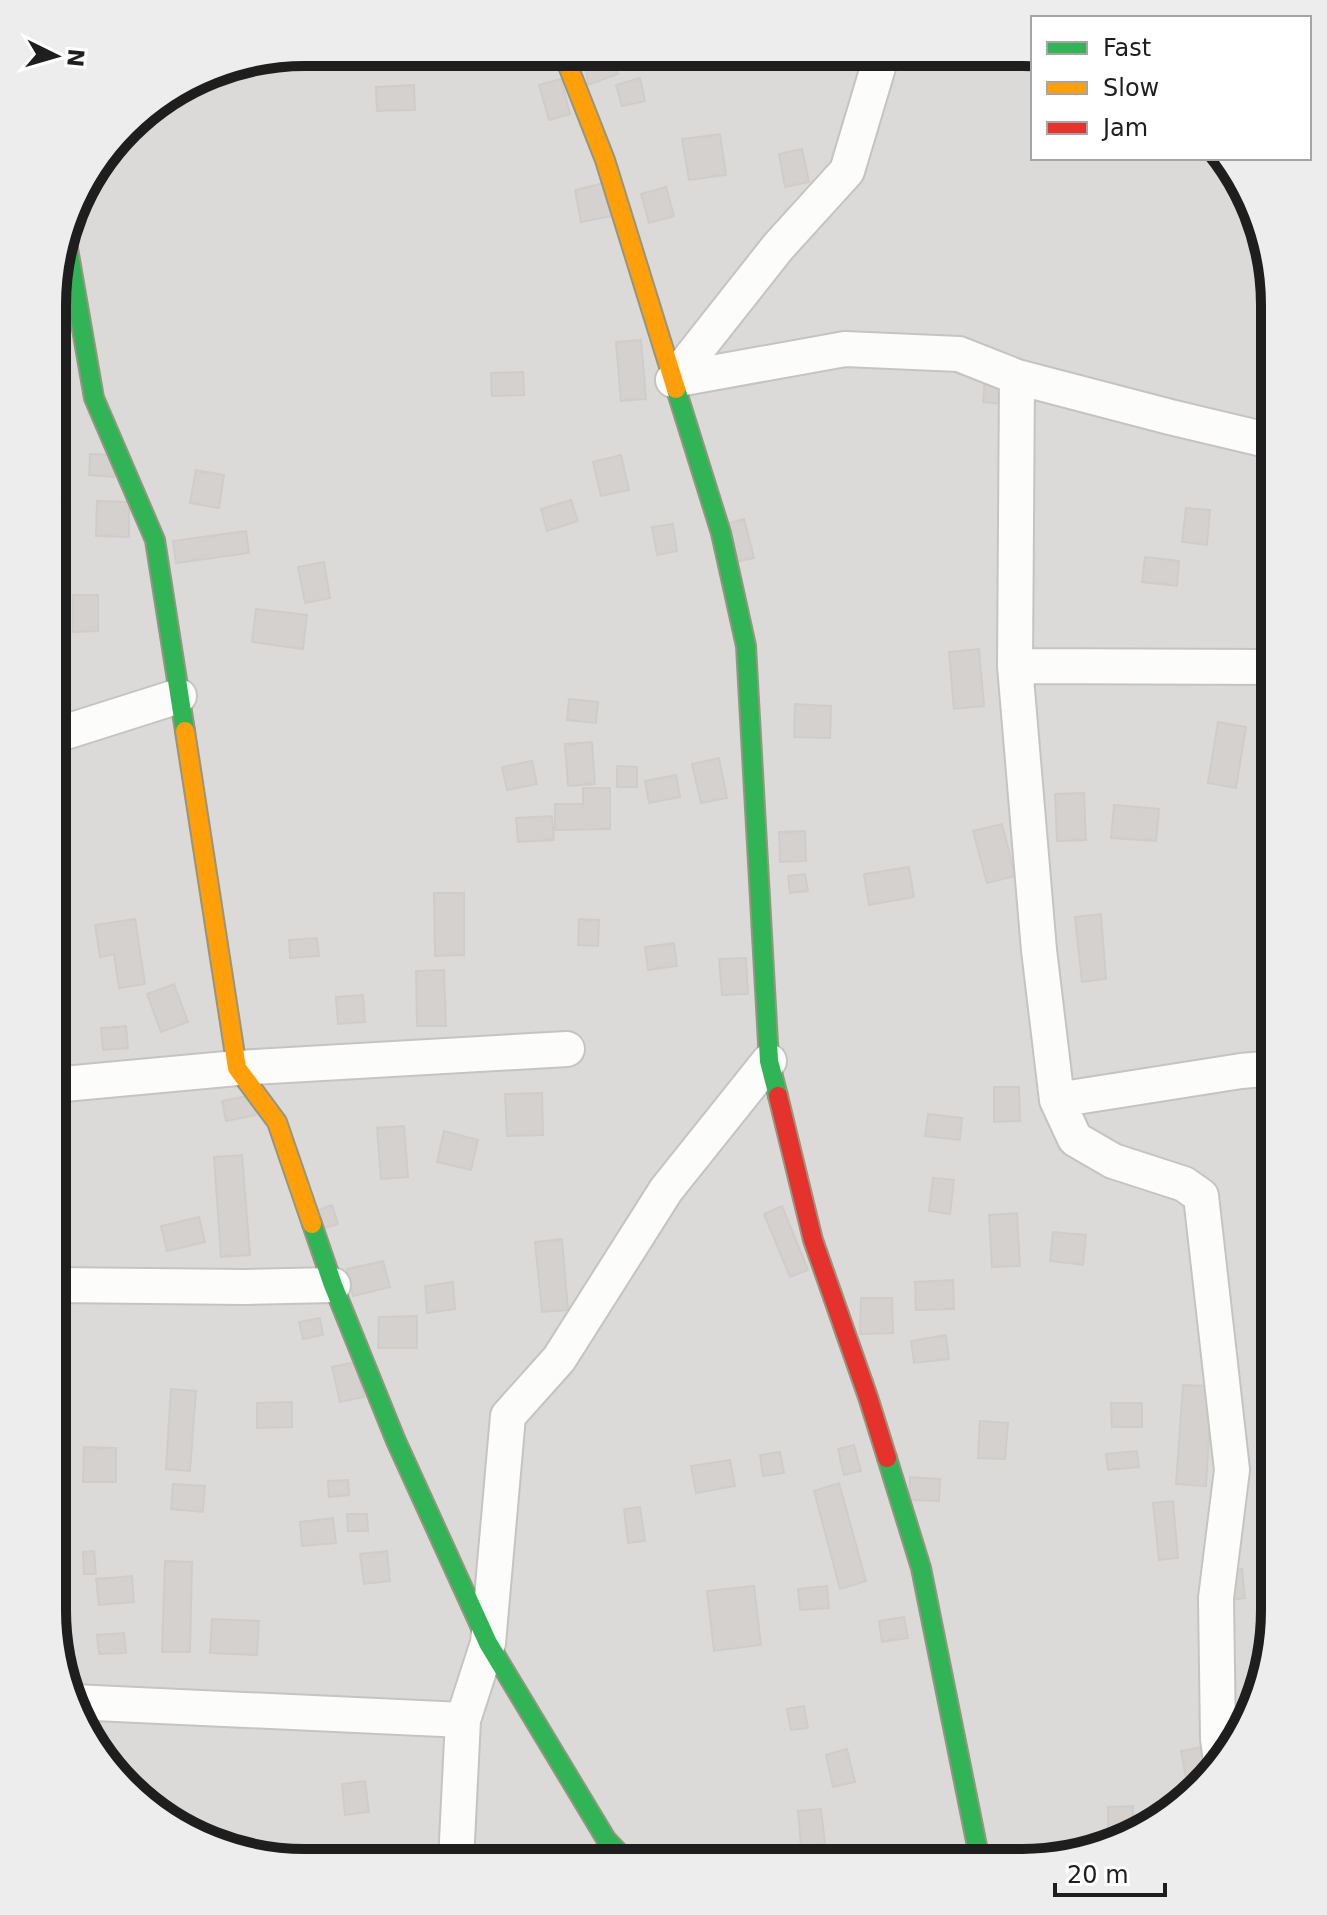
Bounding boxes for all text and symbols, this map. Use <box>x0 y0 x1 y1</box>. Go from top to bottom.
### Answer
north arrow <box>16 16 96 96</box>
legend <box>1031 16 1311 160</box>
text: Fast <box>1103 34 1151 62</box>
text: N <box>62 47 89 68</box>
text: Slow <box>1103 74 1159 102</box>
text: Jam <box>1101 114 1148 142</box>
scale bar <box>1055 1847 1165 1897</box>
text: 20 m <box>1067 1861 1129 1889</box>

